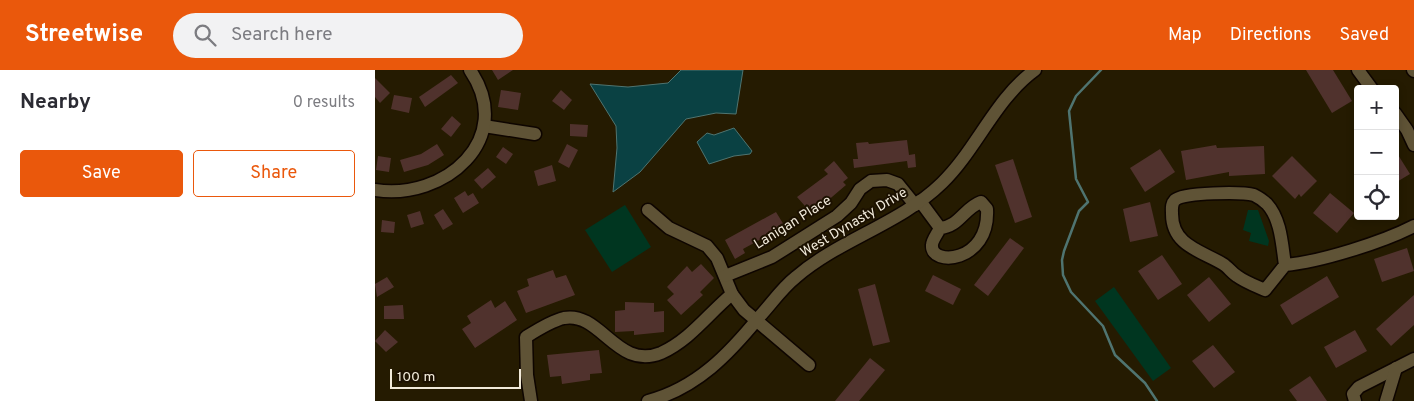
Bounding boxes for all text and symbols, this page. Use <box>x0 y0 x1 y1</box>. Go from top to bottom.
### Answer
search box <box>173 13 523 58</box>
text: Streetwise <box>25 20 143 50</box>
icon: search <box>191 21 219 49</box>
text: Search here <box>231 23 333 47</box>
text: Map <box>1168 24 1202 47</box>
text: Directions <box>1230 24 1312 47</box>
text: Saved <box>1340 24 1389 47</box>
map controls <box>1354 85 1399 220</box>
button: + <box>1354 85 1399 130</box>
text: Nearby <box>20 89 91 116</box>
text: 0 results <box>293 93 355 113</box>
button: − <box>1354 130 1399 175</box>
button: Save <box>20 150 183 197</box>
button: Share <box>193 150 355 197</box>
button: locate <box>1354 175 1399 220</box>
street label: West Dynasty Drive <box>798 184 910 262</box>
street label: Lanigan Place <box>751 192 835 254</box>
scale bar <box>390 366 521 389</box>
text: 100 m <box>397 369 435 386</box>

